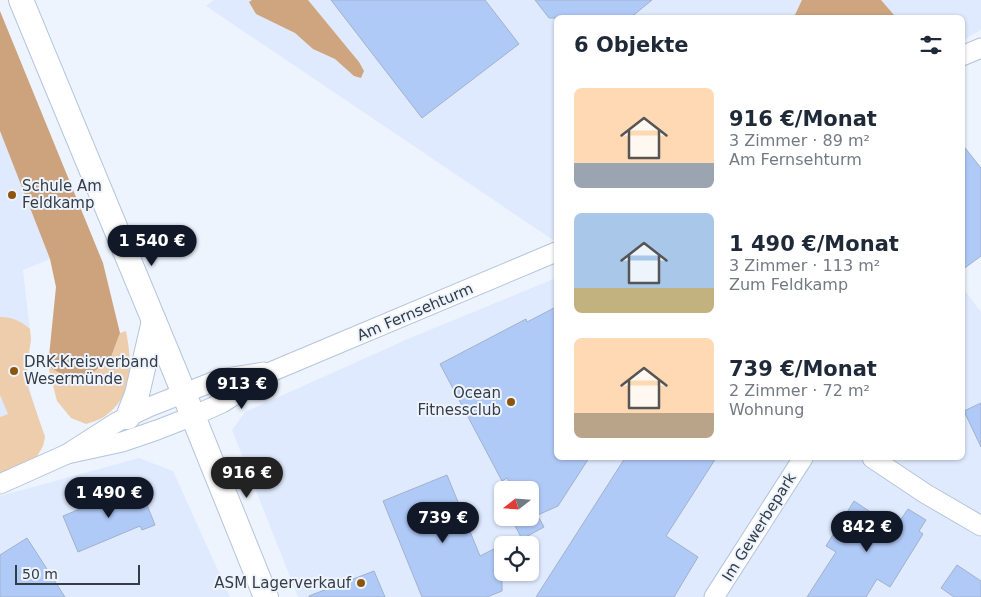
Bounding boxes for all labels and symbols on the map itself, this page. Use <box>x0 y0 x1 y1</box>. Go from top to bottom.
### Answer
place label: Schule Am Feldkamp <box>22 177 102 212</box>
marker: Schule Am Feldkamp <box>6 189 18 201</box>
pin: 1 540 € <box>106 224 198 267</box>
street label: Am Fernsehturm <box>354 279 476 345</box>
place label: DRK-Kreisverband Wesermünde <box>24 353 159 388</box>
marker: DRK-Kreisverband Wesermünde <box>8 365 20 377</box>
pin: 913 € <box>207 368 277 410</box>
place label: Ocean Fitnessclub <box>418 384 501 419</box>
marker: Ocean Fitnessclub <box>505 396 517 408</box>
pin: 916 € <box>212 456 282 499</box>
street label: Im Gewerbepark <box>718 469 800 585</box>
pin: 1 490 € <box>63 476 155 519</box>
north arrow <box>494 481 539 526</box>
pin: 739 € <box>408 502 478 544</box>
pin: 842 € <box>832 510 902 553</box>
scale bar <box>15 562 140 585</box>
place label: ASM Lagerverkauf <box>214 574 352 592</box>
marker: ASM Lagerverkauf <box>355 577 367 589</box>

